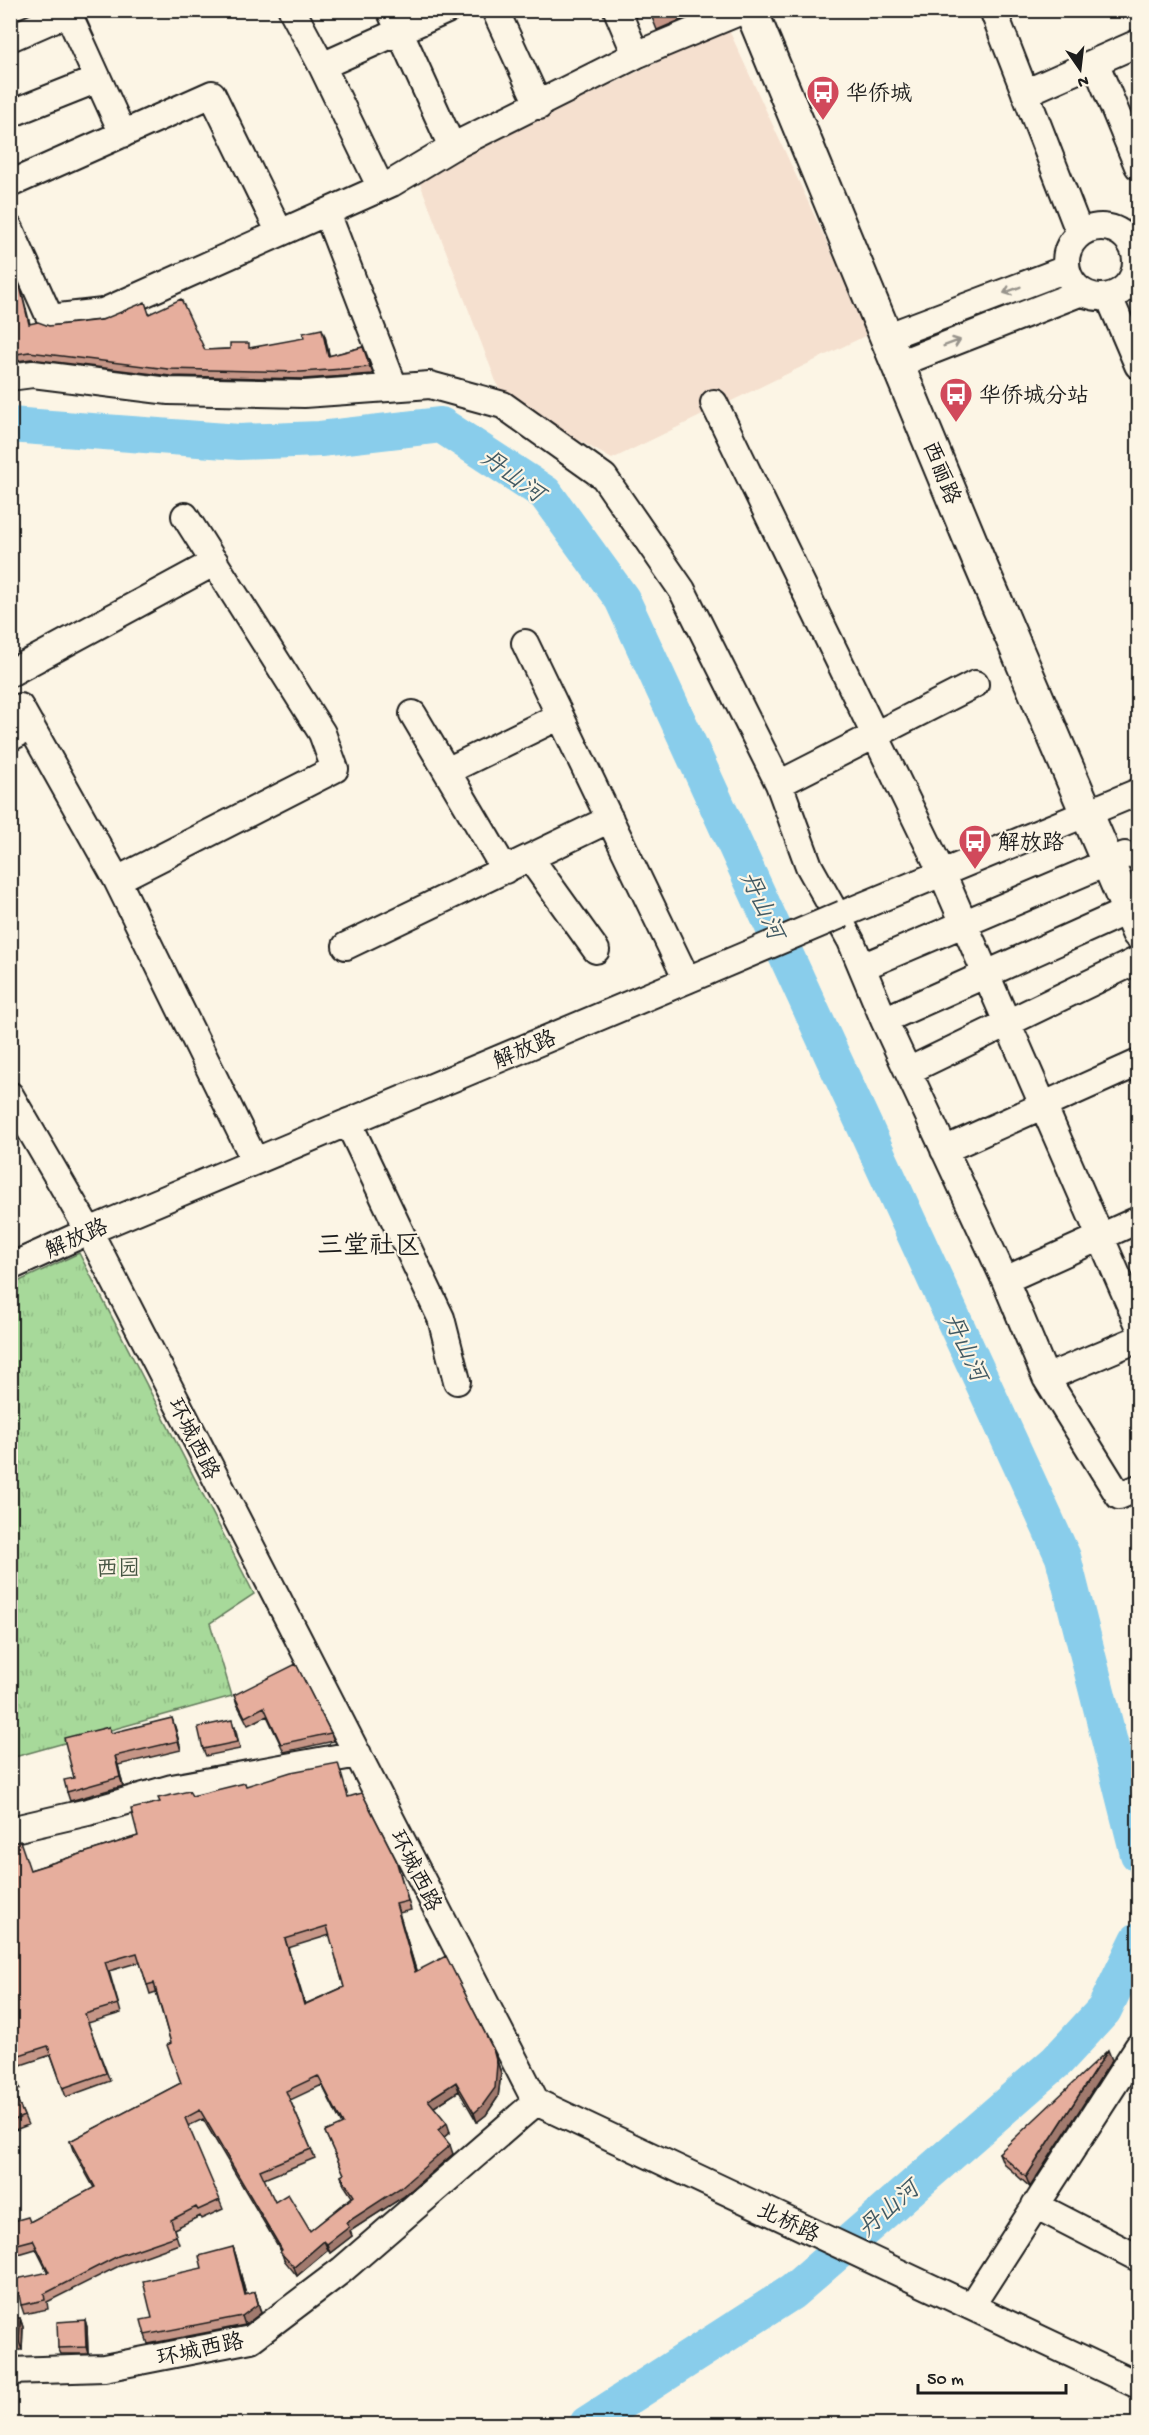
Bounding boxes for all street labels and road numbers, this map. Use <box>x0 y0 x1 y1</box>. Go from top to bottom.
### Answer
street label: 西丽路 <box>915 437 966 509</box>
street label: 解放路 <box>489 1025 561 1077</box>
street label: 解放路 <box>41 1214 113 1266</box>
street label: 环城西路 <box>160 1394 225 1485</box>
street label: 环城西路 <box>382 1826 447 1917</box>
street label: 北桥路 <box>752 2197 824 2250</box>
street label: 环城西路 <box>155 2328 247 2374</box>

